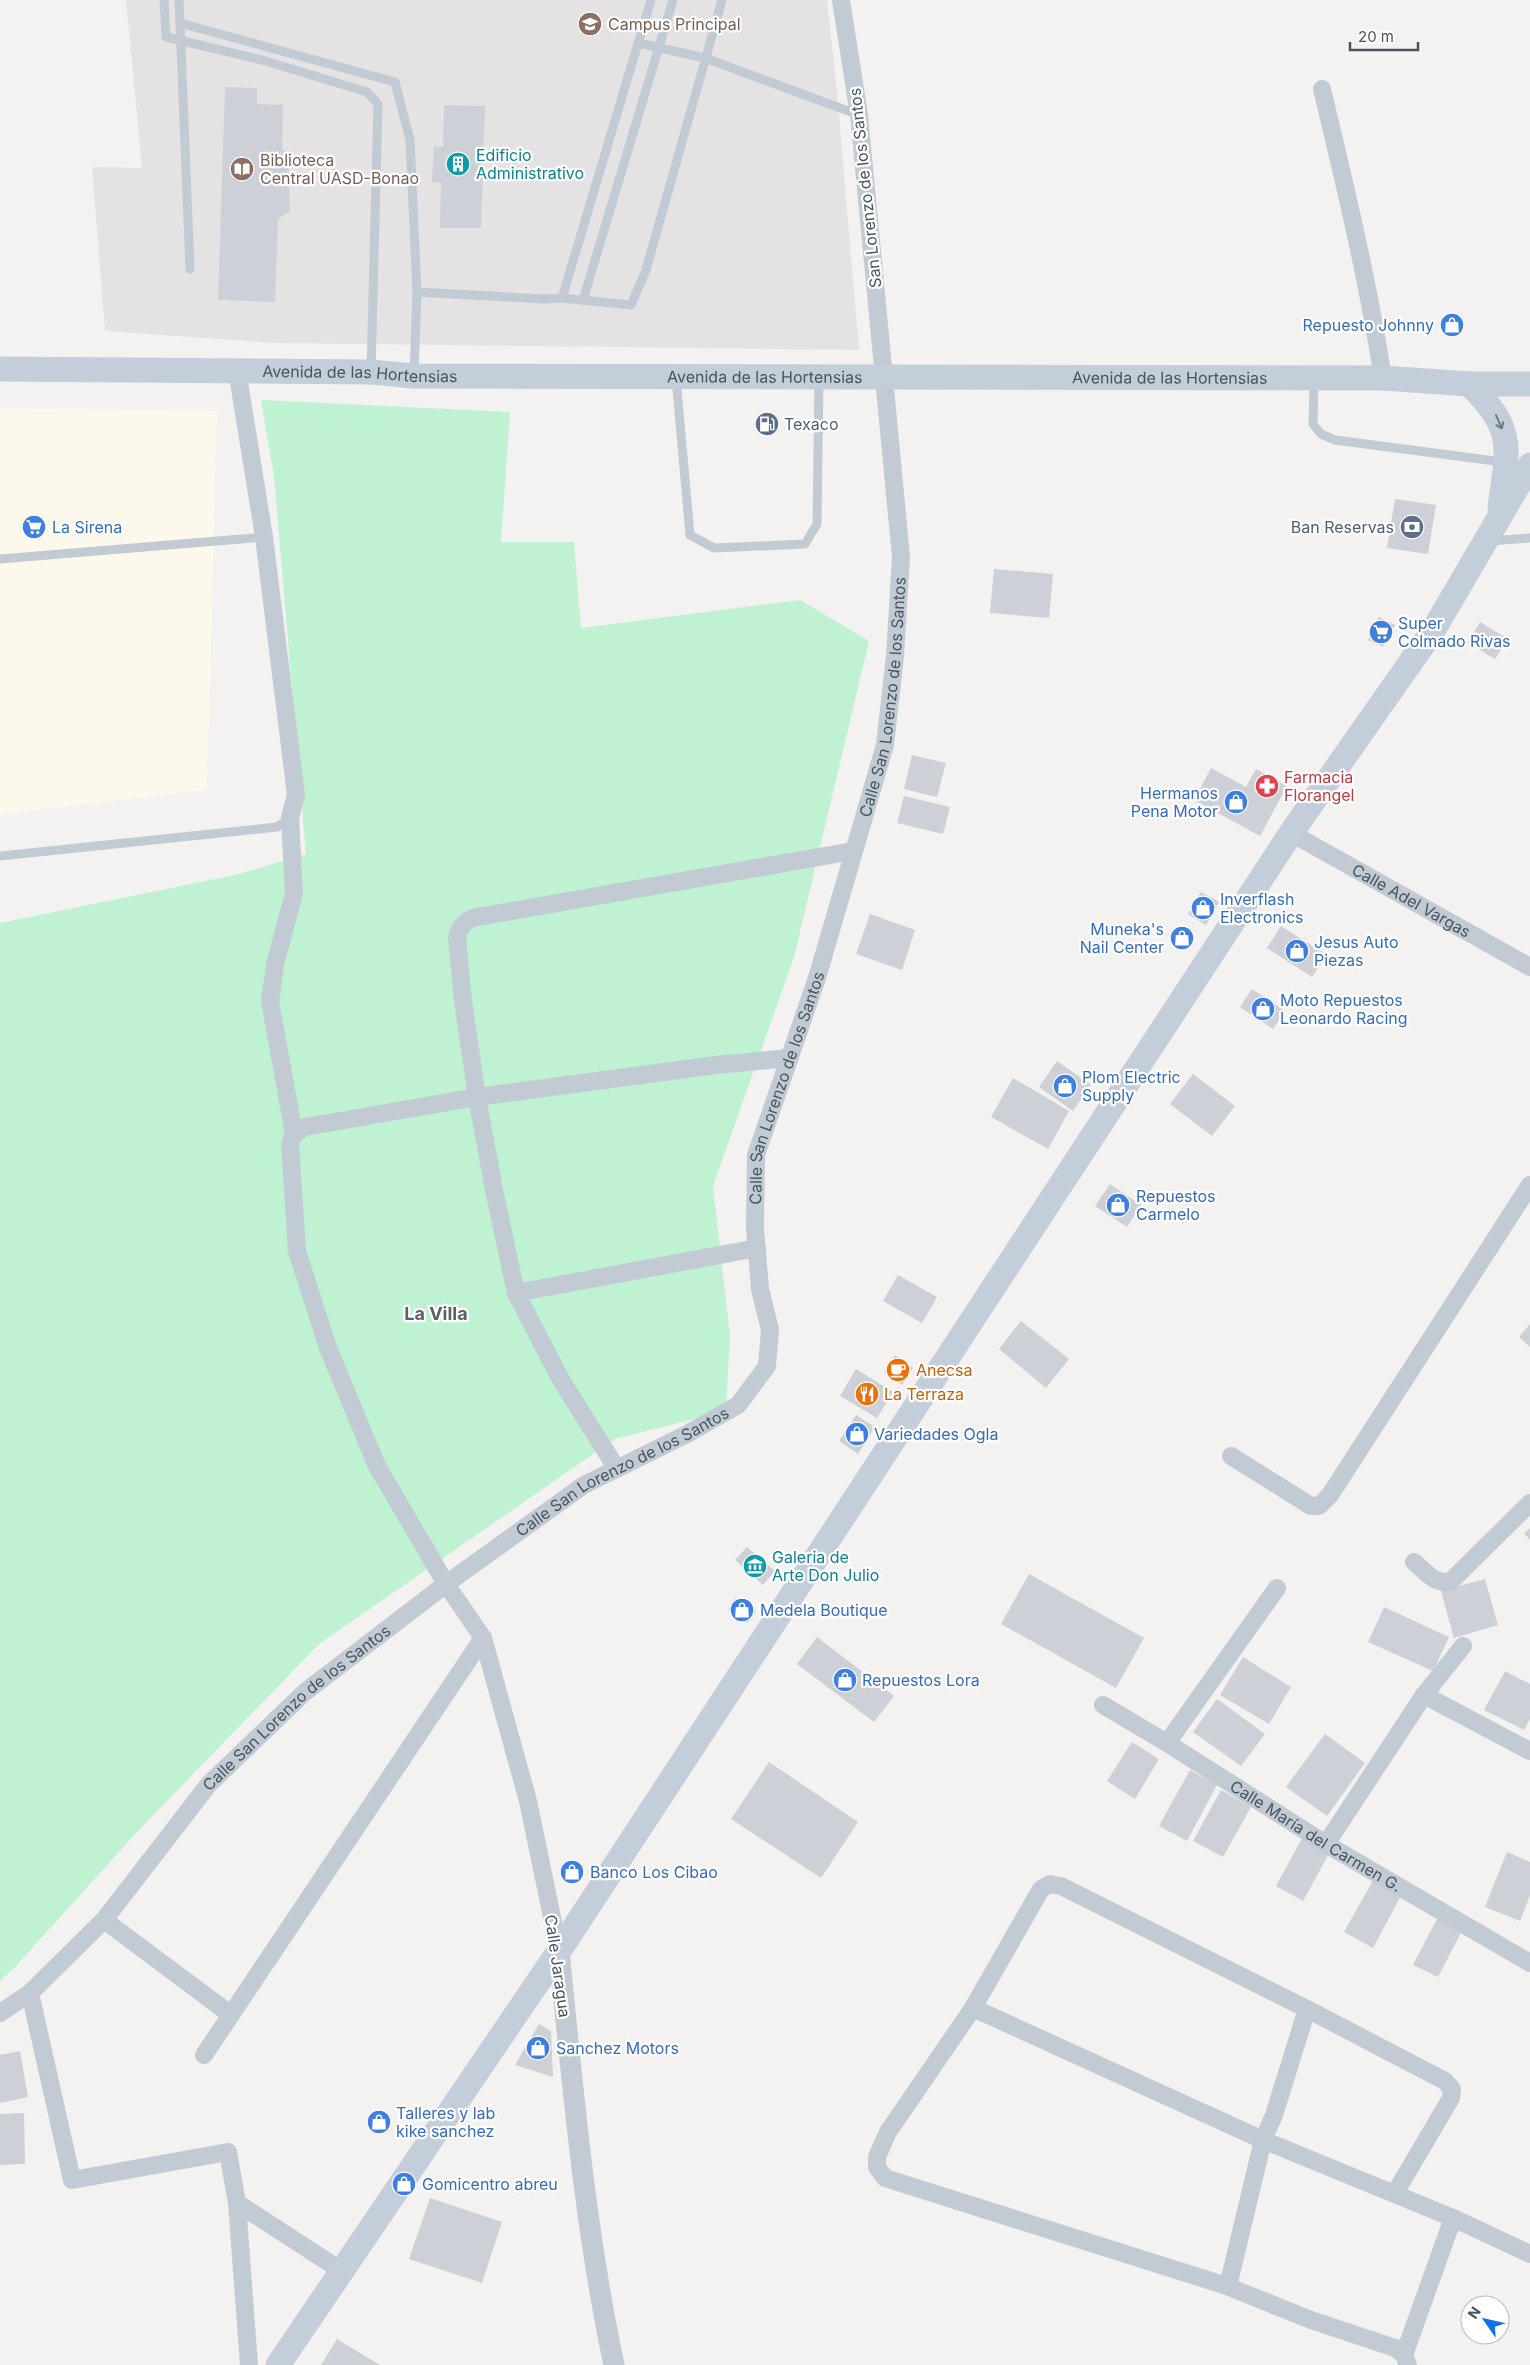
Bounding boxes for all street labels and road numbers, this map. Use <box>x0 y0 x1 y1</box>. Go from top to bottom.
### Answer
street label: San Lorenzo de los Santos <box>845 87 885 289</box>
street label: Avenida de las Hortensias <box>262 361 458 386</box>
street label: Avenida de las Hortensias <box>667 367 863 387</box>
street label: Avenida de las Hortensias <box>1072 367 1268 388</box>
street label: Calle San Lorenzo de los Santos <box>855 576 910 819</box>
street label: Calle Adel Vargas <box>1348 859 1474 942</box>
street label: Calle San Lorenzo de los Santos <box>745 969 828 1205</box>
street label: Calle San Lorenzo de los Santos <box>512 1402 732 1541</box>
street label: Calle San Lorenzo de los Santos <box>198 1620 394 1795</box>
street label: Calle María del Carmen G. <box>1226 1776 1405 1896</box>
street label: Calle Jaragua <box>541 1913 575 2019</box>

